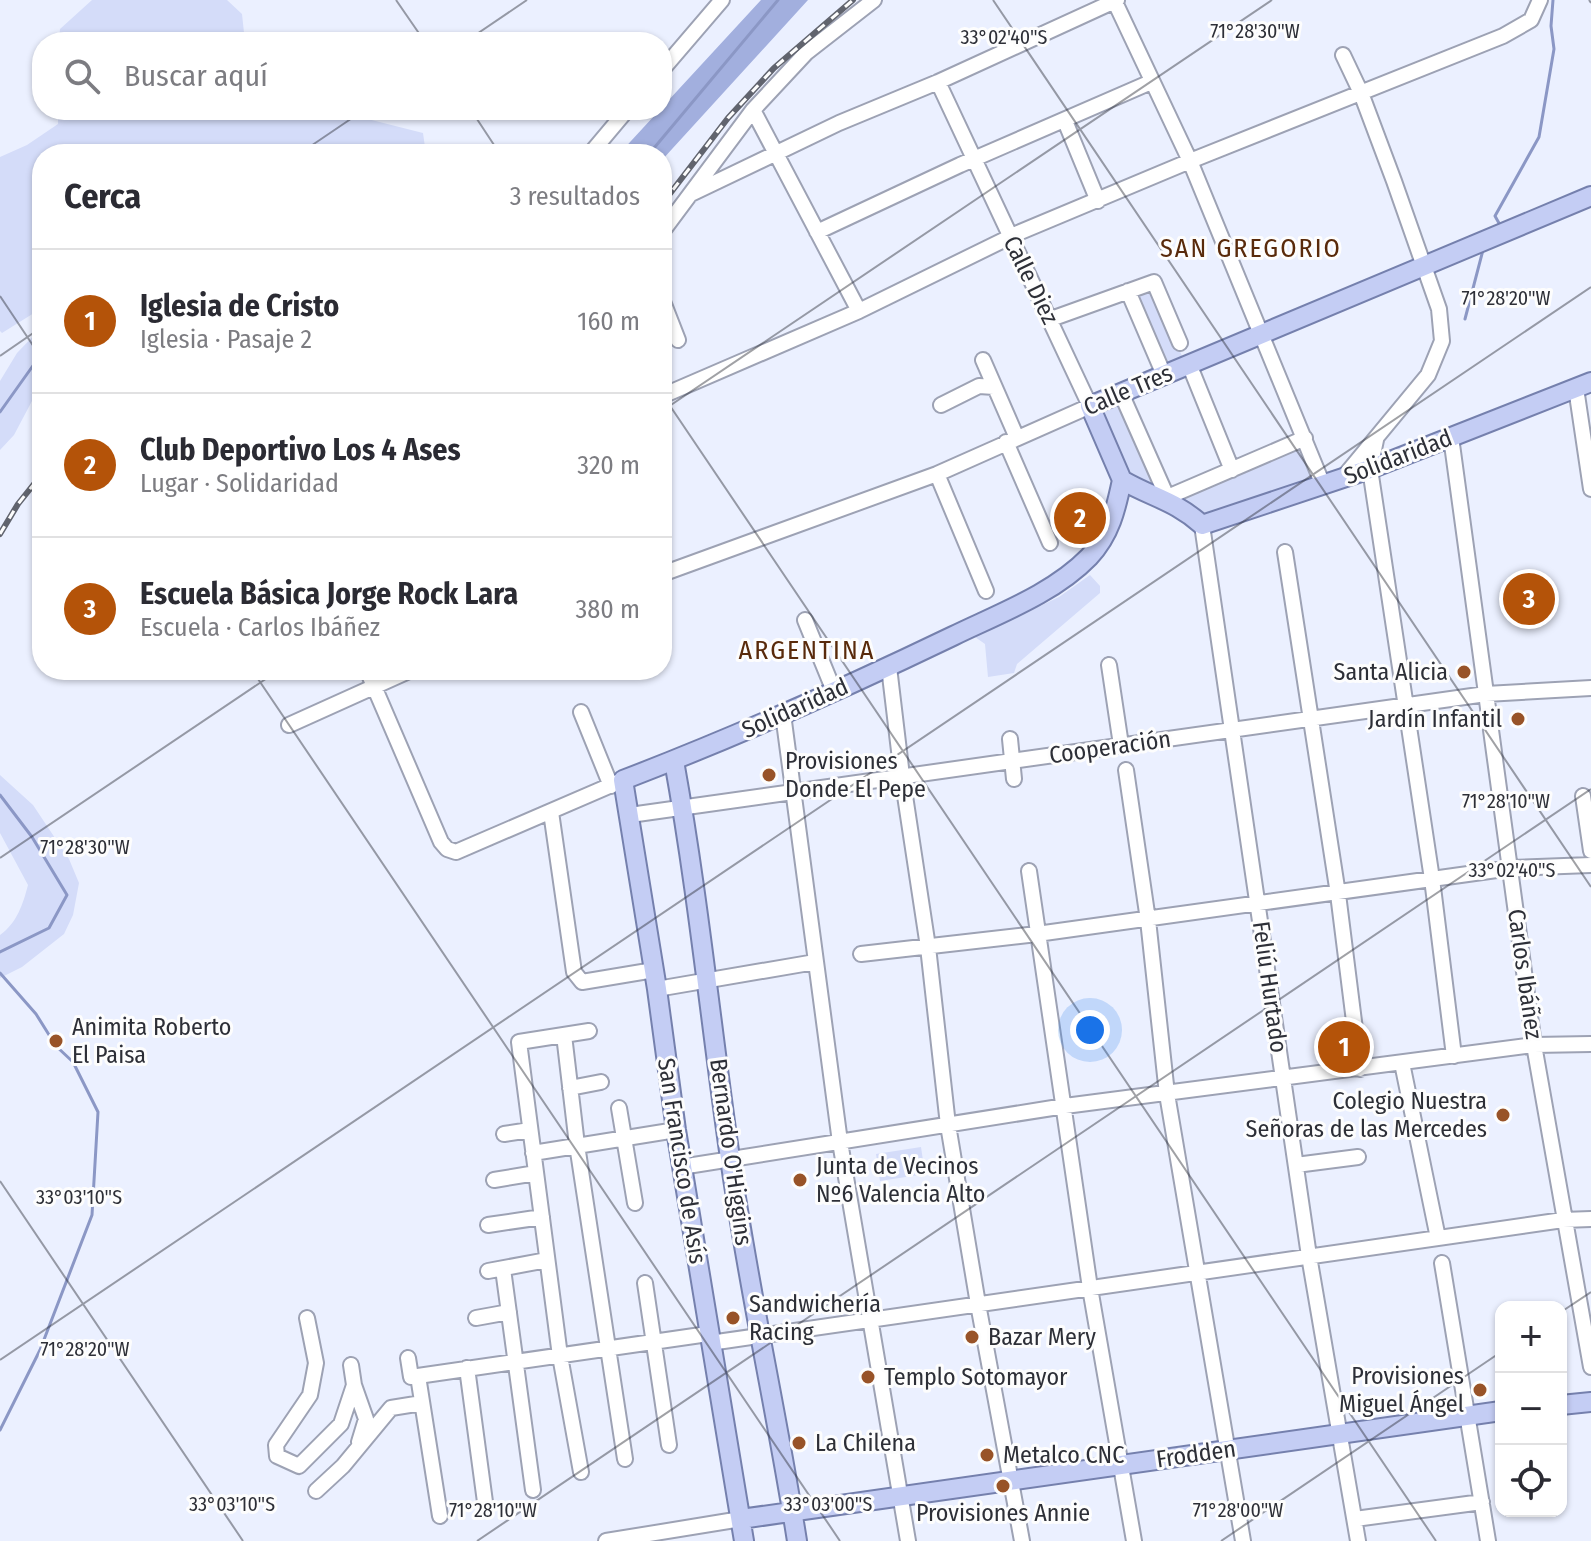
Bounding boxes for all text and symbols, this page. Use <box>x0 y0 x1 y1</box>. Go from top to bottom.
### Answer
text: 71°28'30"W <box>1210 19 1300 43</box>
text: 33°02'40"S <box>960 25 1048 49</box>
search box <box>32 32 672 120</box>
icon: search <box>60 54 104 98</box>
text: Buscar aquí <box>124 58 268 94</box>
text: Cerca <box>64 176 141 217</box>
text: 3 resultados <box>510 181 640 212</box>
street label: Calle Diez <box>998 231 1064 329</box>
district label: SAN GREGORIO <box>1160 233 1342 264</box>
text: 71°28'20"W <box>1461 286 1551 310</box>
text: Iglesia de Cristo <box>140 288 339 324</box>
text: 1 <box>85 306 96 337</box>
text: 160 m <box>577 306 640 337</box>
text: Iglesia · Pasaje 2 <box>140 324 312 355</box>
street label: Calle Tres <box>1079 359 1177 421</box>
street label: Solidaridad <box>1340 424 1456 490</box>
text: Club Deportivo Los 4 Ases <box>140 432 461 468</box>
text: 2 <box>84 450 96 481</box>
text: 320 m <box>577 450 640 481</box>
text: Lugar · Solidaridad <box>140 468 339 499</box>
pin: 2 <box>1054 488 1106 548</box>
pin: 3 <box>1503 569 1555 629</box>
text: Escuela Básica Jorge Rock Lara <box>140 576 518 612</box>
text: 3 <box>84 594 96 625</box>
text: 380 m <box>576 594 640 625</box>
text: Escuela · Carlos Ibáñez <box>140 612 380 643</box>
district label: ARGENTINA <box>739 635 875 666</box>
place label: Santa Alicia <box>1334 658 1448 686</box>
marker: Santa Alicia <box>1455 663 1473 681</box>
street label: Solidaridad <box>737 672 853 744</box>
place label: Jardín Infantil <box>1368 705 1502 733</box>
marker: Jardín Infantil <box>1509 710 1527 728</box>
street label: Cooperación <box>1047 725 1173 769</box>
place label: Provisiones Donde El Pepe <box>785 747 926 803</box>
marker: Provisiones Donde El Pepe <box>760 766 778 784</box>
text: 71°28'10"W <box>1462 789 1550 813</box>
text: 71°28'30"W <box>40 835 130 859</box>
text: 33°02'40"S <box>1468 858 1556 882</box>
street label: Carlos Ibáñez <box>1502 907 1548 1041</box>
street label: Feliú Hurtado <box>1247 919 1293 1055</box>
your location <box>1070 1010 1110 1050</box>
place label: Animita Roberto El Paisa <box>72 1013 231 1069</box>
pin: 1 <box>1318 1017 1370 1077</box>
marker: Animita Roberto El Paisa <box>47 1032 65 1050</box>
street label: San Francisco de Asís <box>652 1056 712 1266</box>
street label: Bernardo O'Higgins <box>704 1057 758 1247</box>
place label: Colegio Nuestra Señoras de las Mercedes <box>1246 1087 1487 1143</box>
marker: Colegio Nuestra Señoras de las Mercedes <box>1494 1106 1512 1124</box>
place label: Junta de Vecinos Nº6 Valencia Alto <box>816 1152 985 1208</box>
marker: Junta de Vecinos Nº6 Valencia Alto <box>791 1171 809 1189</box>
text: 33°03'10"S <box>36 1185 122 1209</box>
place label: Sandwichería Racing <box>749 1290 881 1346</box>
map controls <box>1495 1301 1567 1517</box>
button: + <box>1495 1301 1567 1373</box>
marker: Sandwichería Racing <box>724 1309 742 1327</box>
place label: Bazar Mery <box>988 1323 1096 1351</box>
marker: Bazar Mery <box>963 1328 981 1346</box>
text: 71°28'20"W <box>40 1337 130 1361</box>
place label: Provisiones Miguel Ángel <box>1339 1362 1464 1418</box>
place label: Templo Sotomayor <box>884 1363 1068 1391</box>
marker: Templo Sotomayor <box>859 1368 877 1386</box>
button: − <box>1495 1373 1567 1445</box>
marker: Provisiones Miguel Ángel <box>1471 1381 1489 1399</box>
place label: La Chilena <box>815 1429 916 1457</box>
marker: La Chilena <box>790 1434 808 1452</box>
street label: Frodden <box>1154 1435 1238 1473</box>
place label: Metalco CNC <box>1003 1441 1124 1469</box>
button: locate <box>1495 1445 1567 1517</box>
marker: Metalco CNC <box>978 1446 996 1464</box>
marker: Provisiones Annie <box>994 1477 1012 1495</box>
text: 33°03'10"S <box>189 1492 275 1516</box>
text: 33°03'00"S <box>784 1492 872 1516</box>
text: 71°28'10"W <box>449 1498 537 1522</box>
text: 71°28'00"W <box>1193 1498 1283 1522</box>
place label: Provisiones Annie <box>916 1499 1090 1527</box>

